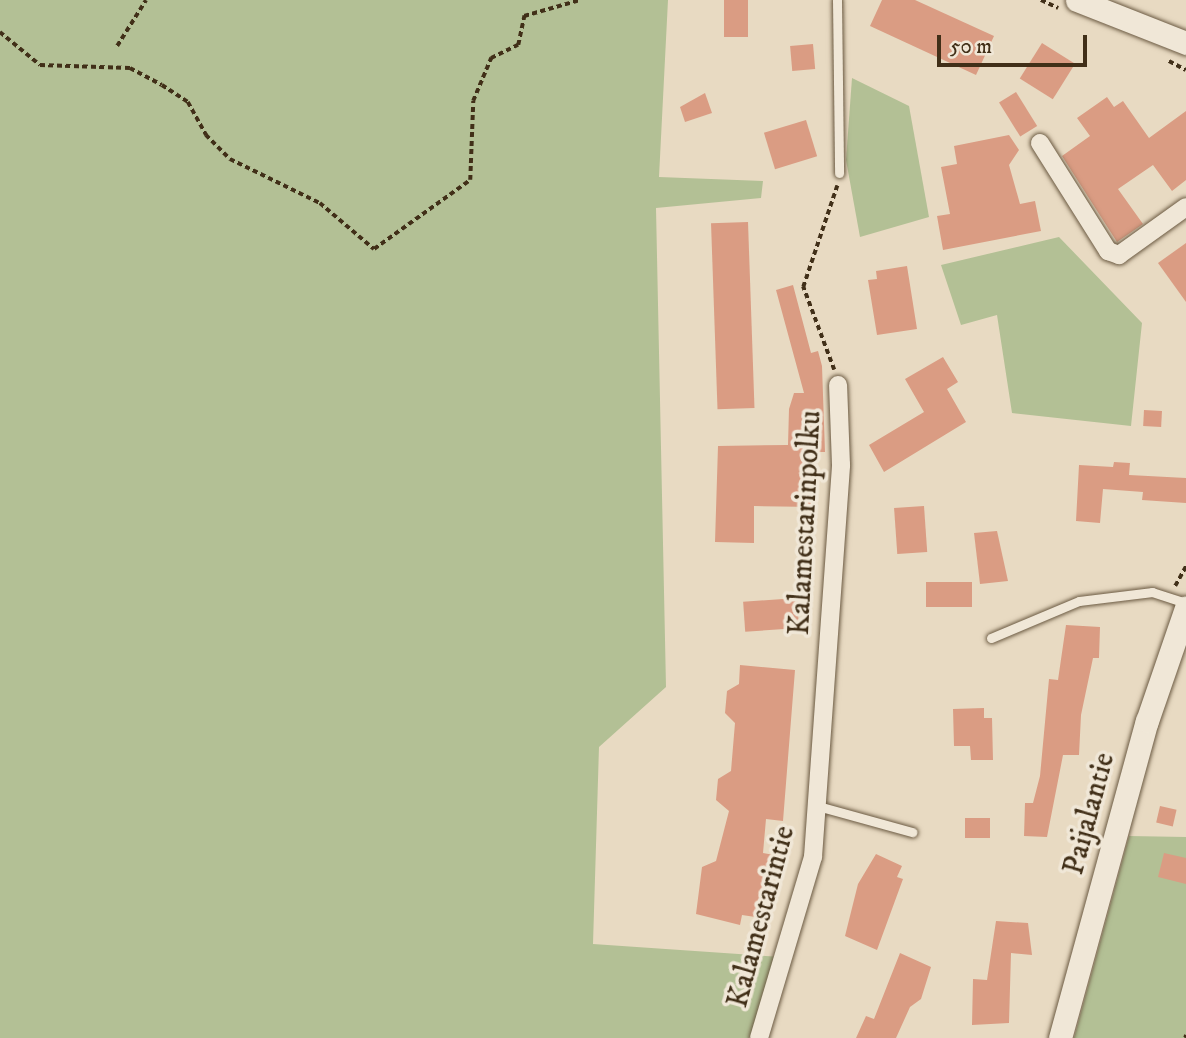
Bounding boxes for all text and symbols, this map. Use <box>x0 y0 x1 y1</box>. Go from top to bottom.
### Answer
scale bar <box>941 21 1092 65</box>
text: 50 m <box>950 34 992 60</box>
street label: Kalamestarinpolku <box>782 410 830 636</box>
street label: Paijalantie <box>1056 749 1124 879</box>
street label: Kalamestarintie <box>720 822 804 1012</box>

